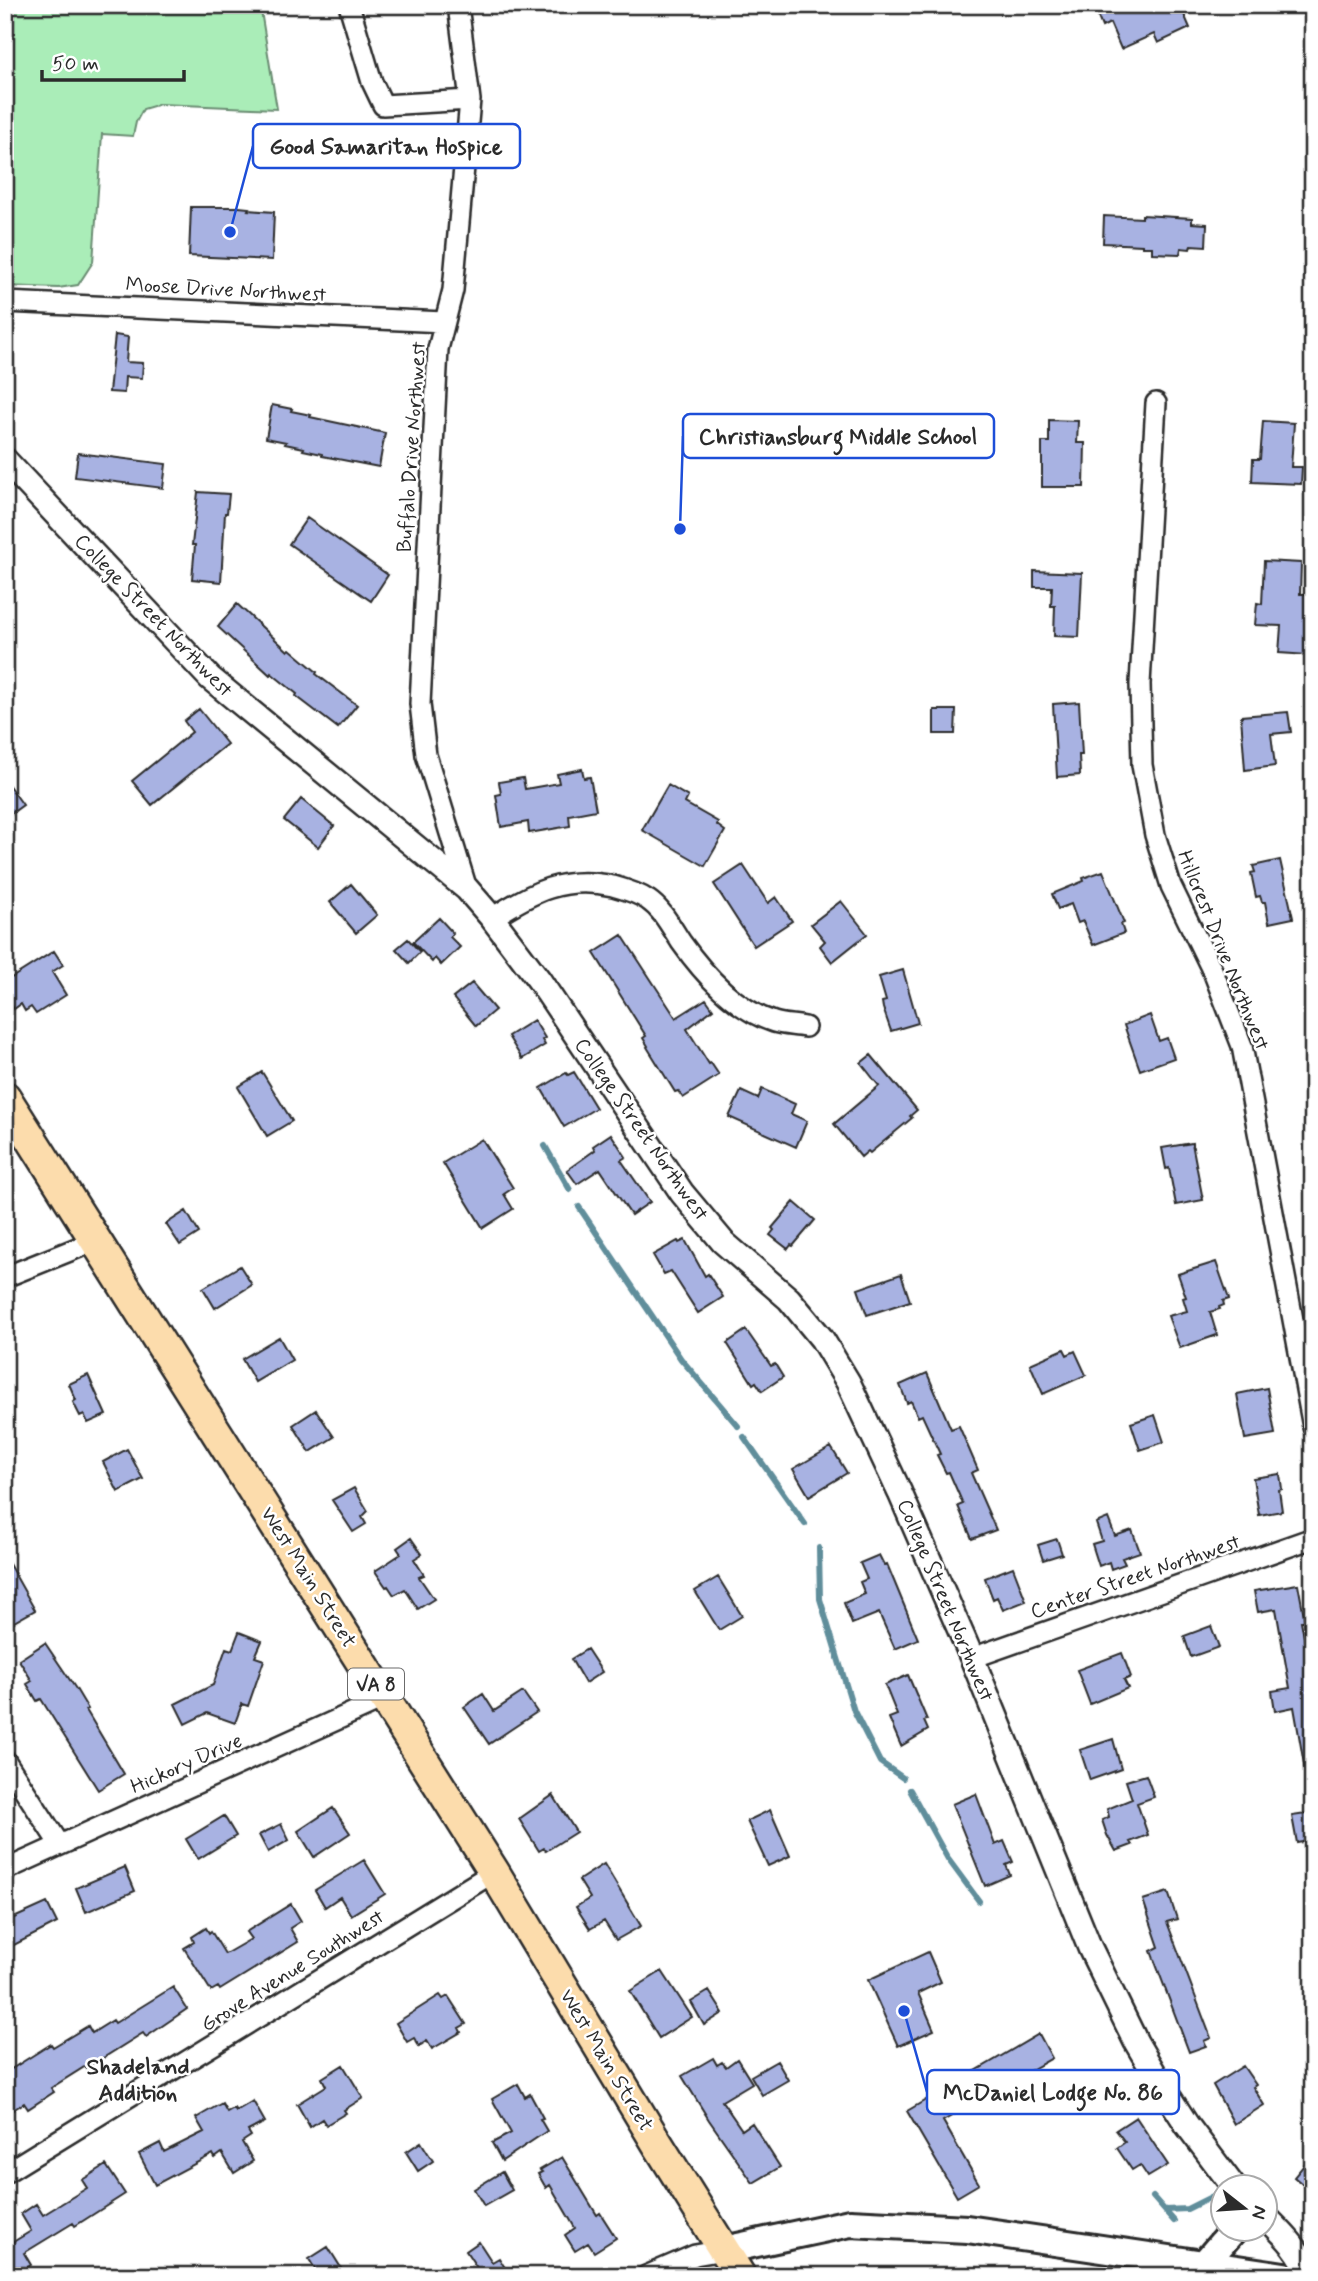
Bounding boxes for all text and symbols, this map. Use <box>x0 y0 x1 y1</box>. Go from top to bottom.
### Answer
scale bar <box>42 38 184 82</box>
text: 50 m <box>52 50 99 78</box>
callout: Good Samaritan Hospice <box>253 124 520 168</box>
text: Good Samaritan Hospice <box>269 133 503 163</box>
street label: Moose Drive Northwest <box>125 271 327 309</box>
street label: Buffalo Drive Northwest <box>391 340 433 553</box>
callout: Christiansburg Middle School <box>683 414 994 458</box>
text: Christiansburg Middle School <box>699 423 977 456</box>
street label: College Street Northwest <box>68 528 239 704</box>
street label: Hillcrest Drive Northwest <box>1170 846 1276 1055</box>
street label: College Street Northwest <box>567 1033 715 1227</box>
street label: College Street Northwest <box>890 1495 1001 1706</box>
street label: West Main Street <box>253 1502 363 1654</box>
street label: Center Street Northwest <box>1027 1528 1244 1626</box>
road number: VA 8 <box>348 1668 404 1700</box>
street label: Hickory Drive <box>126 1727 247 1801</box>
street label: Grove Avenue Southwest <box>196 1903 390 2039</box>
street label: West Main Street <box>553 1984 660 2137</box>
district label: Shadeland Addition <box>86 2053 190 2109</box>
callout: McDaniel Lodge No. 86 <box>927 2070 1179 2114</box>
text: McDaniel Lodge No. 86 <box>943 2079 1163 2112</box>
north arrow <box>1210 2172 1280 2242</box>
text: N <box>1245 2203 1273 2222</box>

